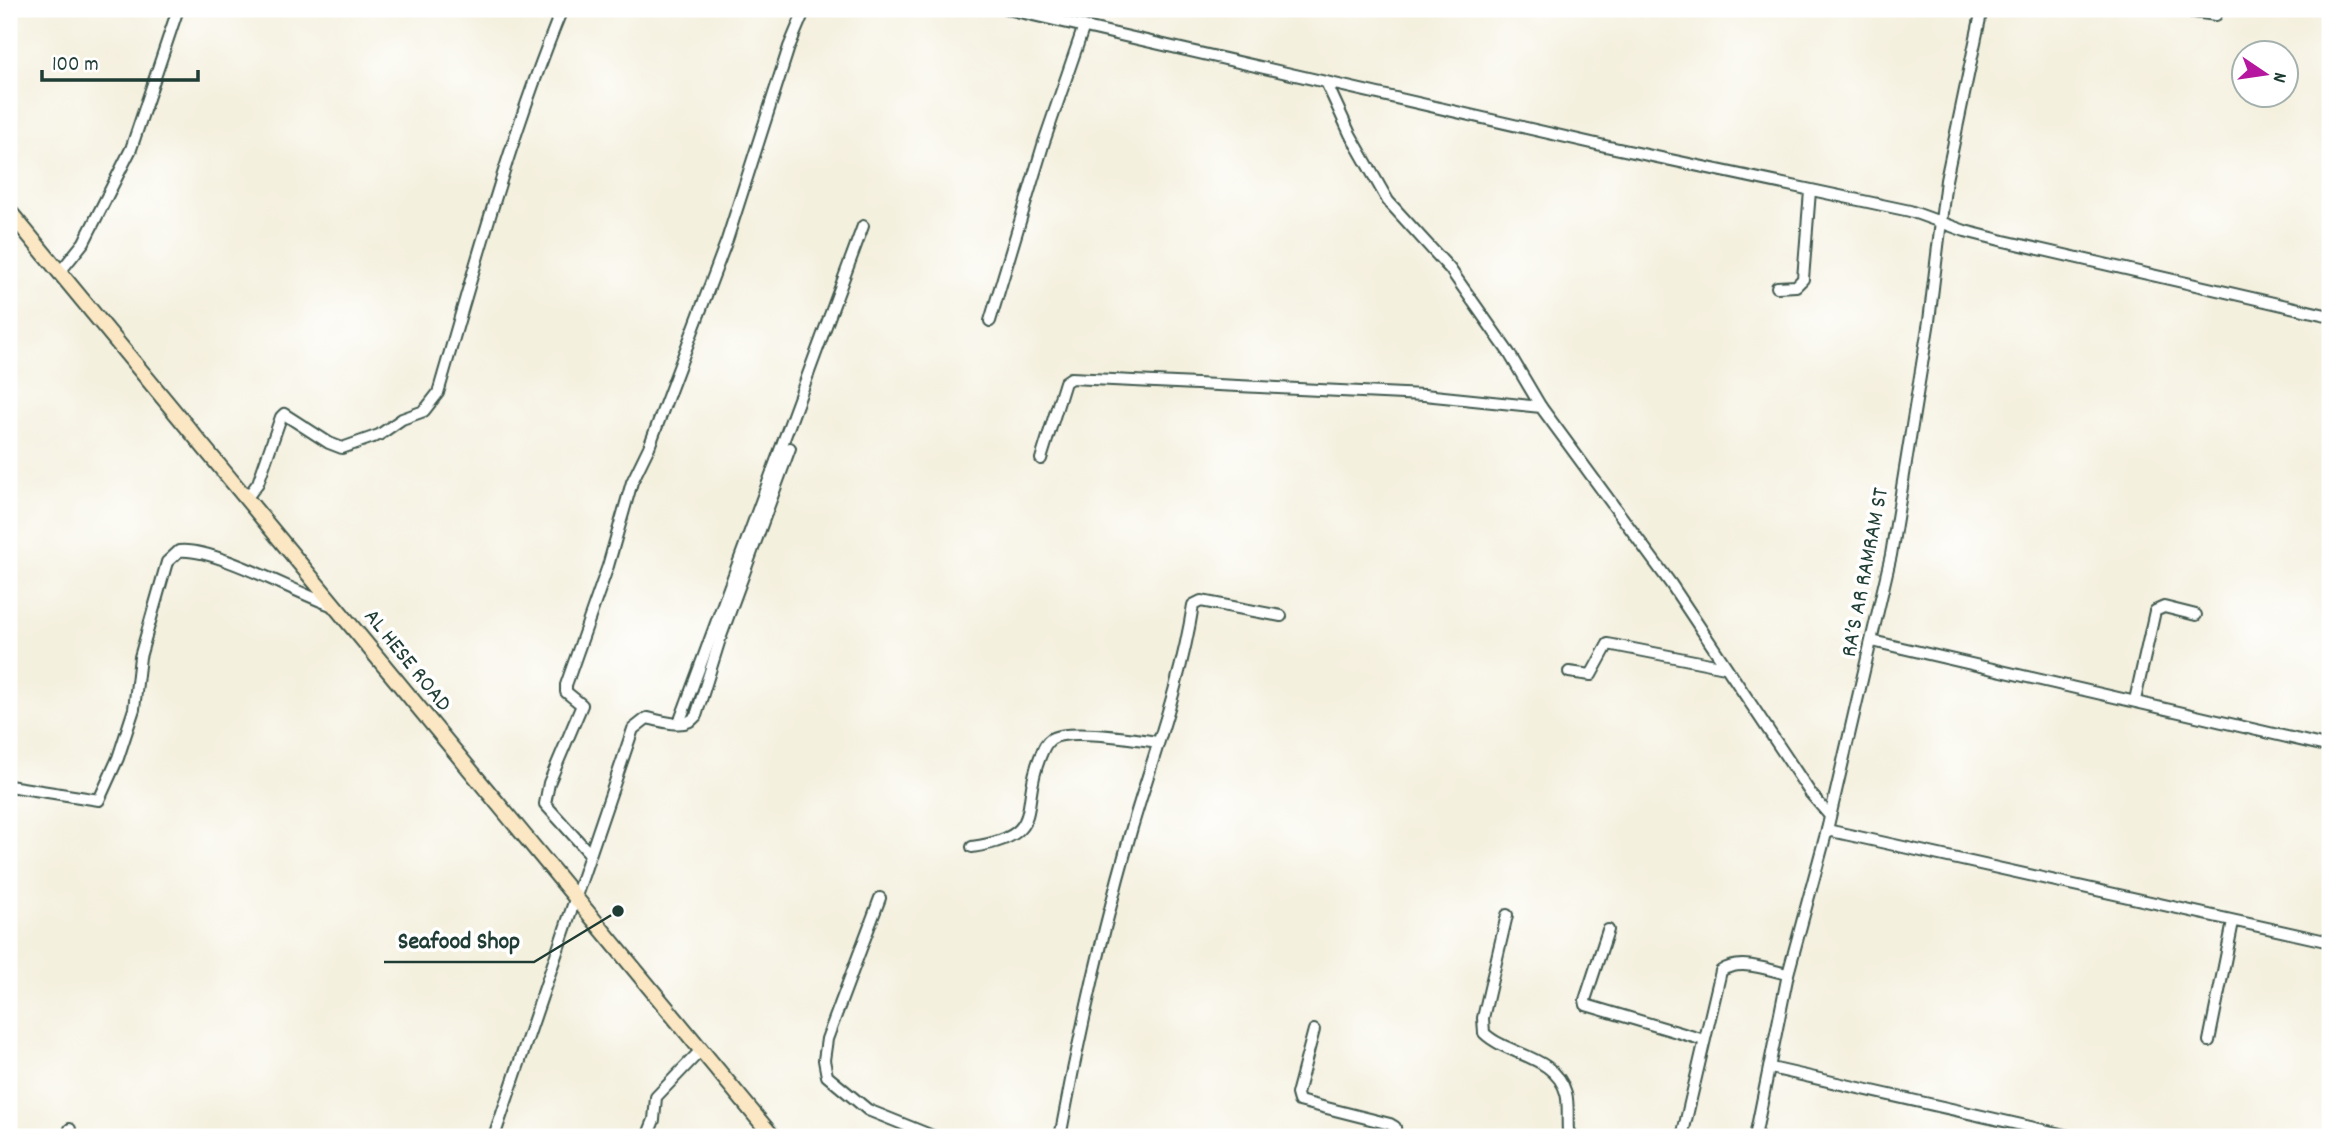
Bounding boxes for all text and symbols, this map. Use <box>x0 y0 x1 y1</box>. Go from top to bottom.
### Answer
scale bar <box>42 38 198 82</box>
north arrow <box>2230 38 2300 108</box>
text: 100 m <box>52 51 99 81</box>
text: N <box>2264 69 2292 85</box>
street label: RA’S AR RAMRAM ST <box>1834 485 1899 660</box>
street label: AL HESE ROAD <box>354 603 458 720</box>
callout: Seafood Shop <box>384 917 534 962</box>
text: Seafood Shop <box>398 926 520 960</box>

